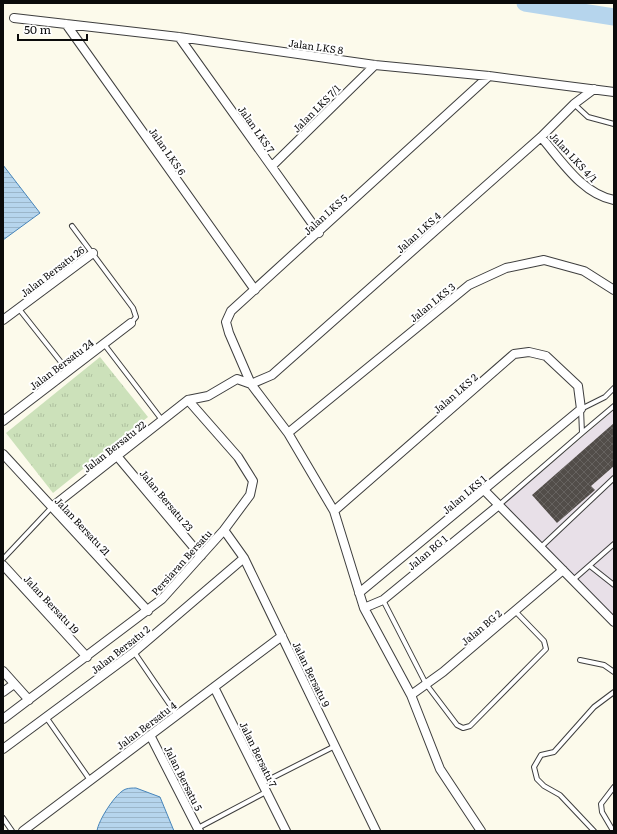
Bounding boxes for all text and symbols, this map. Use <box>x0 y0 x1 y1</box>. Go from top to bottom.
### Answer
scale bar <box>18 16 87 42</box>
text: 50 m <box>24 20 51 38</box>
street label: Jalan LKS 8 <box>288 35 345 57</box>
street label: Jalan LKS 7/1 <box>289 81 343 135</box>
street label: Jalan LKS 7 <box>235 102 279 156</box>
street label: Jalan LKS 6 <box>146 124 190 178</box>
street label: Jalan LKS 4/1 <box>547 129 601 185</box>
street label: Jalan LKS 5 <box>300 190 350 238</box>
street label: Jalan LKS 4 <box>392 208 444 256</box>
street label: Jalan Bersatu 26 <box>17 242 88 300</box>
street label: Jalan LKS 3 <box>406 279 458 325</box>
street label: Jalan Bersatu 24 <box>26 335 97 393</box>
street label: Jalan LKS 2 <box>429 369 481 417</box>
street label: Jalan Bersatu 22 <box>79 417 149 475</box>
street label: Jalan Bersatu 23 <box>137 466 197 534</box>
street label: Jalan LKS 1 <box>439 471 489 517</box>
street label: Jalan Bersatu 21 <box>52 493 114 559</box>
street label: Persiaran Bersatu <box>147 525 215 598</box>
street label: Jalan BG 1 <box>404 531 450 573</box>
street label: Jalan Bersatu 19 <box>21 571 83 637</box>
street label: Jalan BG 2 <box>457 606 505 648</box>
street label: Jalan Bersatu 2 <box>87 621 153 677</box>
street label: Jalan Bersatu 9 <box>290 639 334 709</box>
street label: Jalan Bersatu 4 <box>113 697 180 753</box>
street label: Jalan Bersatu 7 <box>237 719 281 789</box>
street label: Jalan Bersatu 5 <box>161 743 207 813</box>

